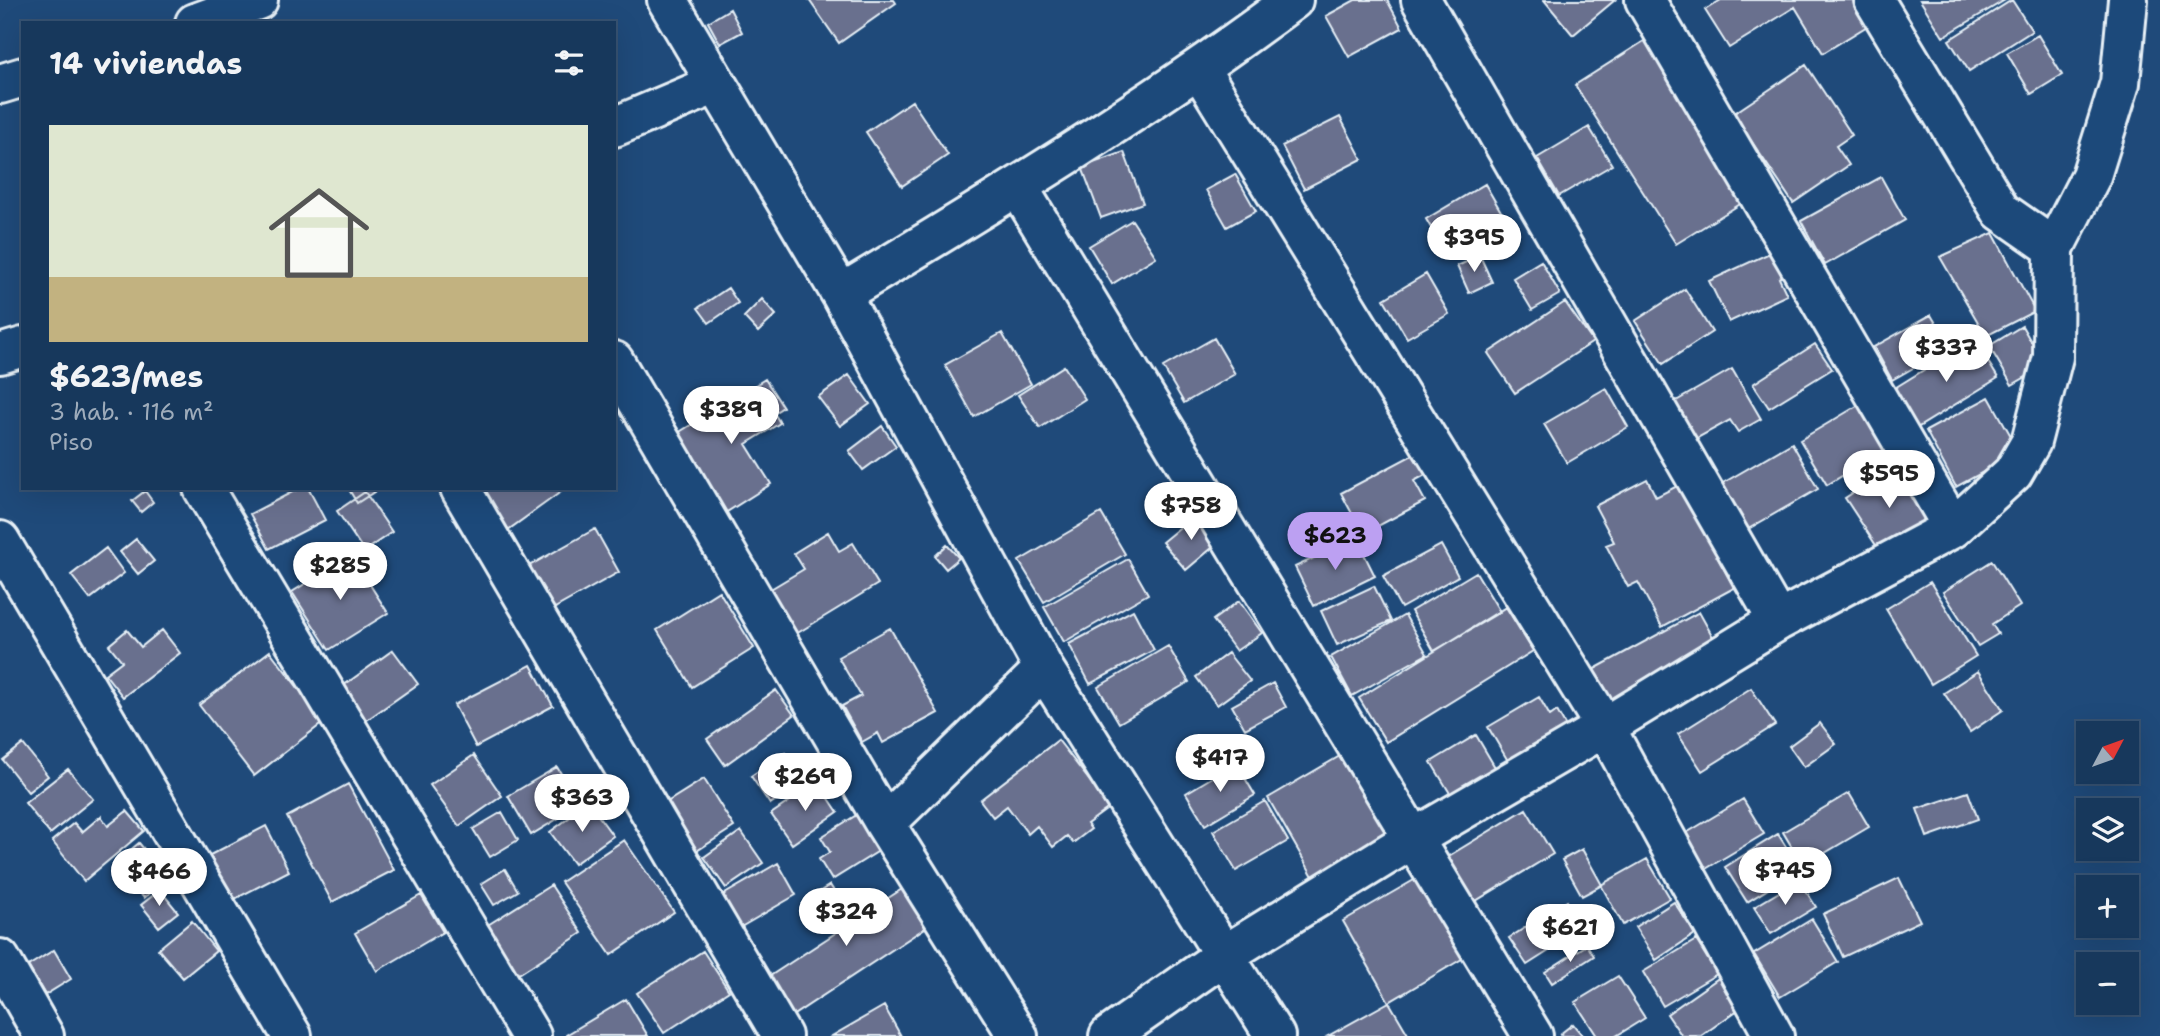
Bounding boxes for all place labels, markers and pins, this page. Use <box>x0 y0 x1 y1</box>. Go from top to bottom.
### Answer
pin: $395 <box>1433 215 1515 274</box>
pin: $337 <box>1905 324 1987 384</box>
pin: $389 <box>690 386 772 446</box>
pin: $595 <box>1848 450 1930 510</box>
pin: $758 <box>1150 482 1232 542</box>
pin: $623 <box>1294 512 1376 572</box>
pin: $285 <box>299 542 381 602</box>
pin: $417 <box>1179 734 1261 794</box>
pin: $269 <box>764 754 846 813</box>
pin: $363 <box>541 774 623 834</box>
pin: $466 <box>118 848 200 908</box>
pin: $745 <box>1744 848 1826 907</box>
pin: $324 <box>805 888 887 948</box>
pin: $621 <box>1529 904 1611 964</box>

